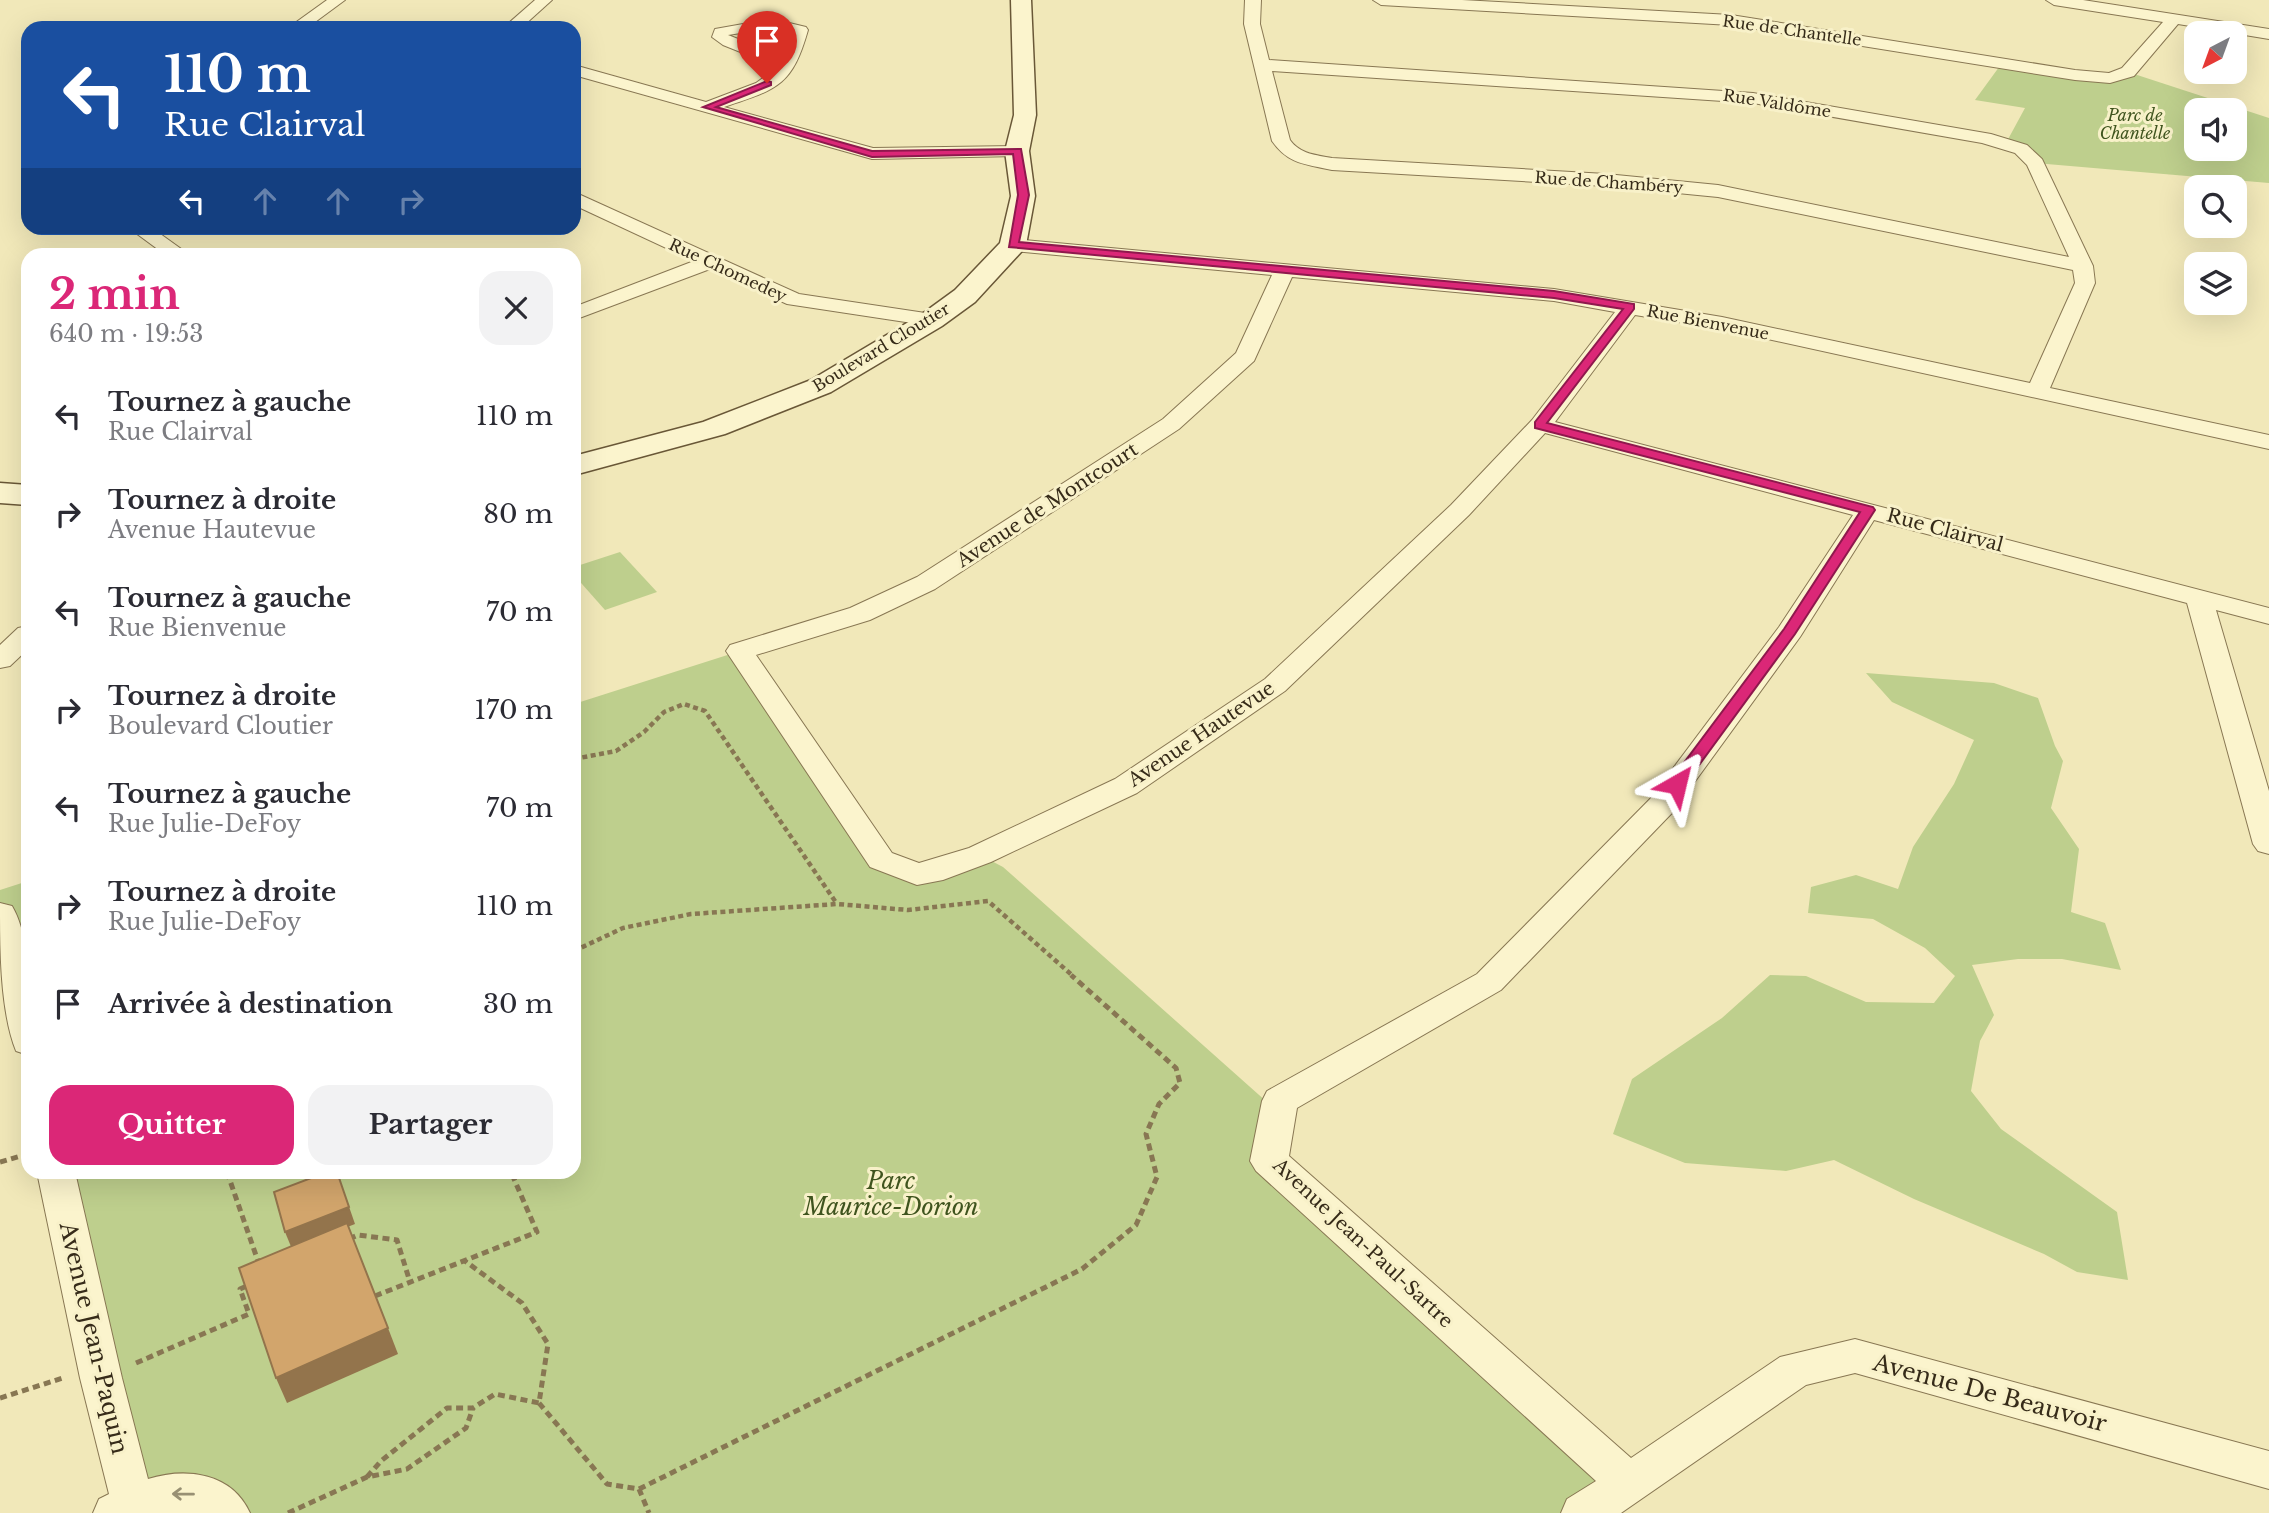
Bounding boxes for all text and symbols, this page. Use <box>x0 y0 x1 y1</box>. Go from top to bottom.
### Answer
street label: Rue de Chantelle <box>1721 10 1863 50</box>
pin <box>737 11 797 83</box>
north arrow <box>2184 21 2247 84</box>
map controls <box>2184 21 2247 315</box>
icon: arrive <box>748 22 786 60</box>
text: 110 m <box>164 44 311 105</box>
icon: left <box>49 49 140 140</box>
street label: Rue Valdôme <box>1722 85 1832 121</box>
button: sound <box>2184 98 2247 161</box>
text: Rue Clairval <box>164 105 365 145</box>
park label: Parc de Chantelle <box>2100 105 2171 143</box>
street label: Rue de Chambéry <box>1534 167 1685 197</box>
button: search <box>2184 175 2247 238</box>
icon: left <box>173 182 211 220</box>
icon: ahead <box>246 182 284 220</box>
icon: ahead <box>319 182 357 220</box>
icon: right <box>392 182 430 220</box>
street label: Rue Chomedey <box>666 234 791 306</box>
button: layers <box>2184 252 2247 315</box>
text: 2 min <box>49 268 180 320</box>
button: close <box>479 271 553 345</box>
street label: Boulevard Cloutier <box>809 298 954 396</box>
street label: Rue Bienvenue <box>1645 300 1771 344</box>
text: 640 m · 19:53 <box>49 320 204 348</box>
text: Tournez à gauche <box>108 386 351 418</box>
icon: left <box>49 397 87 435</box>
text: 110 m <box>476 400 553 432</box>
text: Rue Clairval <box>108 418 253 446</box>
street label: Avenue de Montcourt <box>951 437 1143 573</box>
text: Tournez à droite <box>108 484 336 516</box>
icon: right <box>49 495 87 533</box>
text: 80 m <box>483 498 553 530</box>
street label: Rue Clairval <box>1884 503 2006 557</box>
text: Avenue Hautevue <box>108 516 316 544</box>
text: Tournez à gauche <box>108 582 351 614</box>
icon: left <box>49 593 87 631</box>
text: 70 m <box>486 596 553 628</box>
text: Rue Bienvenue <box>108 614 287 642</box>
street label: Avenue Hautevue <box>1123 676 1279 792</box>
text: Tournez à droite <box>108 680 336 712</box>
icon: right <box>49 691 87 729</box>
text: 170 m <box>474 694 553 726</box>
text: Boulevard Cloutier <box>108 712 333 740</box>
position arrow <box>1640 747 1714 821</box>
text: Tournez à gauche <box>108 778 351 810</box>
icon: left <box>49 789 87 827</box>
text: 70 m <box>486 792 553 824</box>
text: Rue Julie-DeFoy <box>108 810 301 838</box>
text: Tournez à droite <box>108 876 336 908</box>
icon: right <box>49 887 87 925</box>
text: 110 m <box>476 890 553 922</box>
text: Rue Julie-DeFoy <box>108 908 301 936</box>
icon: arrive <box>49 985 87 1023</box>
text: Arrivée à destination <box>108 988 393 1020</box>
text: 30 m <box>483 988 553 1020</box>
button: Quitter <box>49 1085 294 1165</box>
button: Partager <box>308 1085 553 1165</box>
street label: Avenue Jean-Paul-Sartre <box>1267 1153 1458 1332</box>
park label: Parc Maurice-Dorion <box>802 1167 979 1221</box>
street label: Avenue Jean-Paquin <box>53 1218 134 1457</box>
street label: Avenue De Beauvoir <box>1869 1348 2110 1438</box>
one-way arrow <box>172 1487 195 1500</box>

